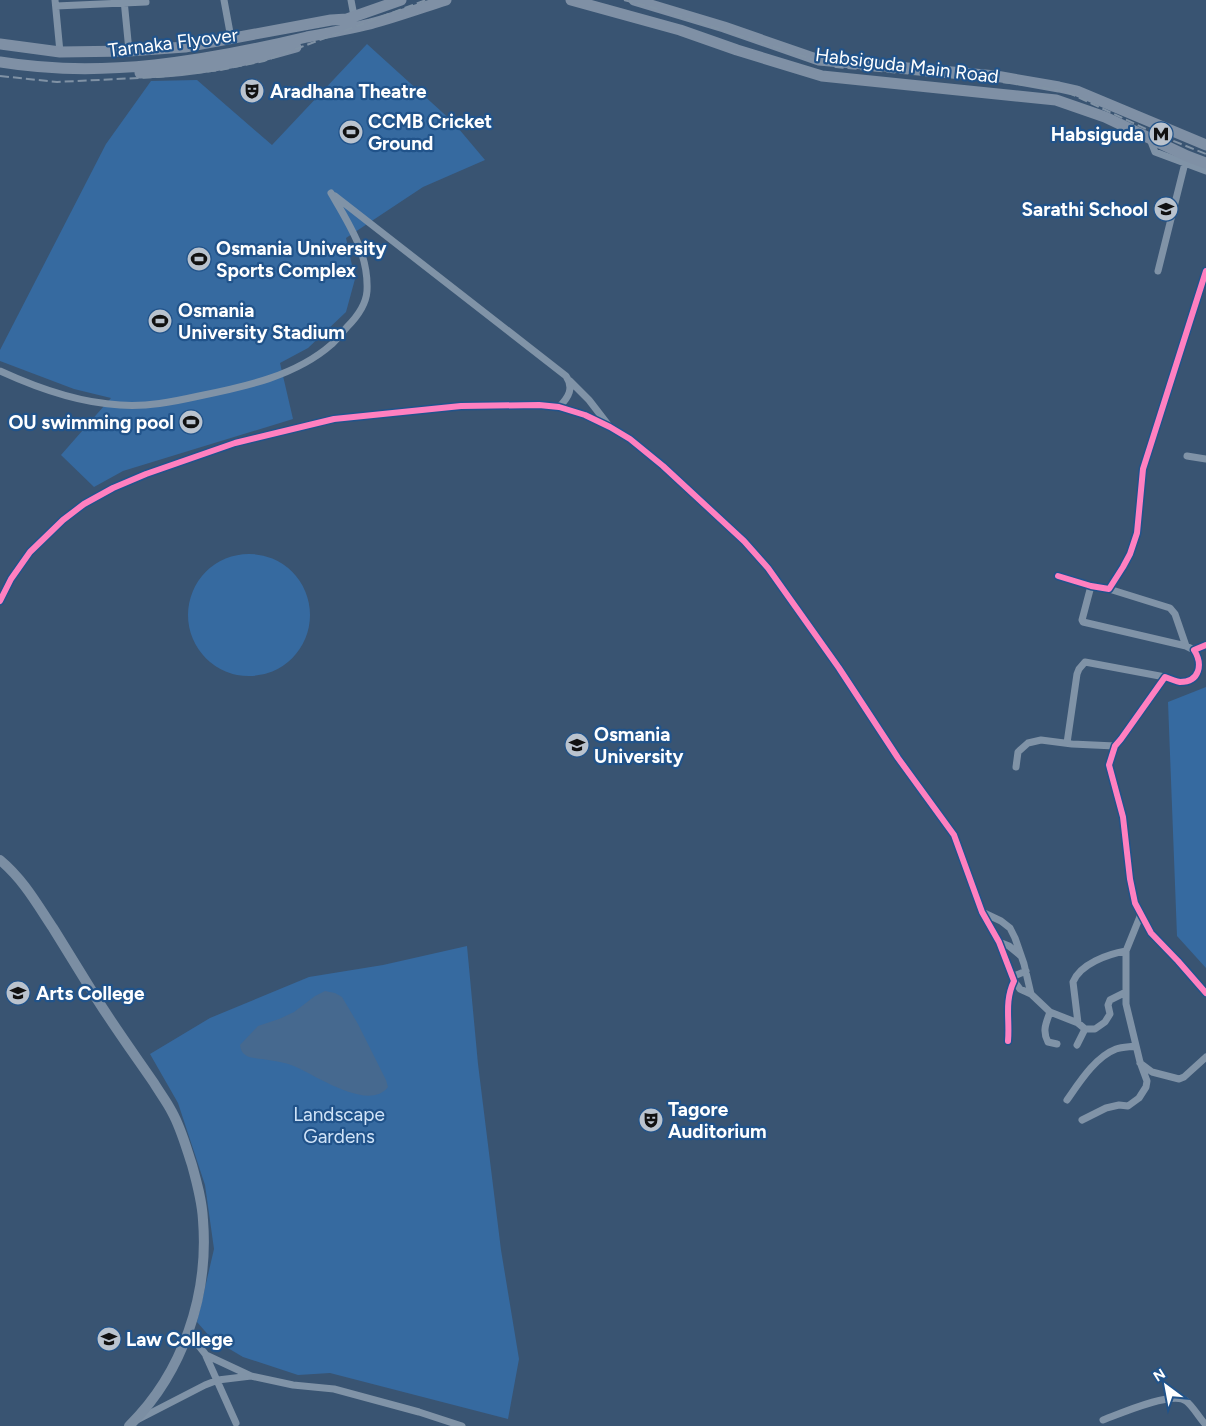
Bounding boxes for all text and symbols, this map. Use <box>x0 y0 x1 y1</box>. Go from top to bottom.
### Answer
street label: Tarnaka Flyover <box>107 23 240 62</box>
street label: Habsiguda Main Road <box>814 43 1000 88</box>
theatre icon: Aradhana Theatre <box>239 78 265 104</box>
place label: Aradhana Theatre <box>270 80 427 103</box>
place label: CCMB Cricket Ground <box>368 110 493 155</box>
sports icon: CCMB Cricket Ground <box>338 119 364 145</box>
metro station icon: Habsiguda <box>1148 121 1174 147</box>
place label: Habsiguda <box>1051 123 1144 146</box>
school or university icon: Sarathi School <box>1153 196 1179 222</box>
place label: Sarathi School <box>1022 198 1148 221</box>
place label: Osmania University Sports Complex <box>216 237 387 282</box>
sports icon: Osmania University Sports Complex <box>186 246 212 272</box>
place label: Osmania University Stadium <box>178 299 345 344</box>
sports icon: Osmania University Stadium <box>147 308 173 334</box>
sports icon: OU swimming pool <box>178 409 204 435</box>
place label: OU swimming pool <box>8 411 174 434</box>
place label: Osmania University <box>594 723 684 768</box>
school or university icon: Osmania University <box>564 732 590 758</box>
school or university icon: Arts College <box>5 980 31 1006</box>
place label: Arts College <box>36 982 145 1005</box>
place label: Tagore Auditorium <box>668 1098 767 1143</box>
park label: Landscape Gardens <box>293 1103 385 1148</box>
theatre icon: Tagore Auditorium <box>638 1107 664 1133</box>
school or university icon: Law College <box>96 1326 122 1352</box>
place label: Law College <box>126 1328 234 1351</box>
north arrow <box>1141 1361 1191 1411</box>
text: N <box>1150 1365 1168 1385</box>

